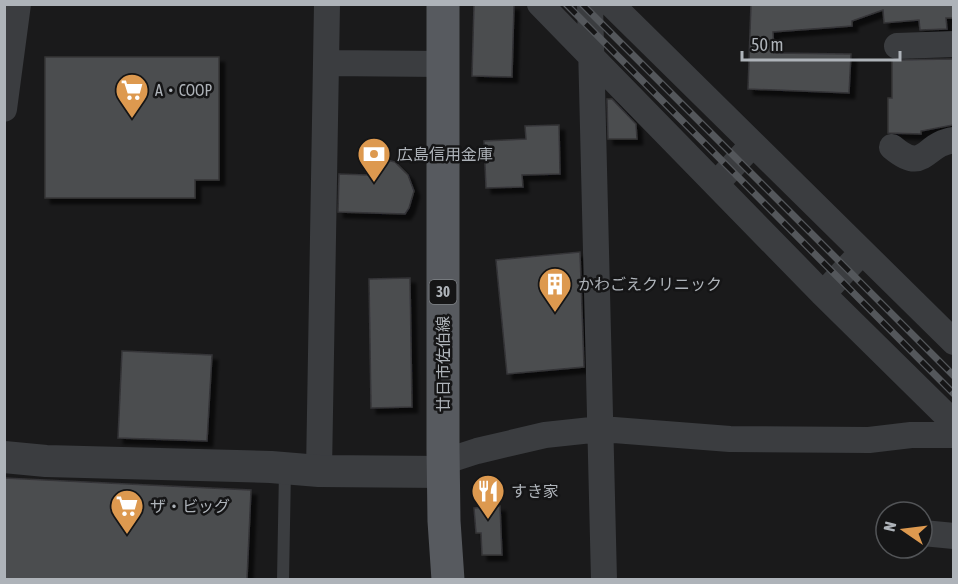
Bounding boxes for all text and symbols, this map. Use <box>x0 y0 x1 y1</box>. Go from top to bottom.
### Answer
scale bar <box>742 24 900 62</box>
text: 50 m <box>751 34 783 55</box>
supermarket icon: A・COOP <box>114 72 150 119</box>
place label: A・COOP <box>155 81 212 99</box>
bank icon: 広島信用金庫 <box>356 136 392 183</box>
place label: 広島信用金庫 <box>397 145 493 163</box>
building icon: かわごえクリニック <box>537 266 573 313</box>
place label: かわごえクリニック <box>578 275 722 293</box>
road number: 30 <box>430 280 456 304</box>
street label: 廿日市佐伯線 <box>434 316 452 412</box>
restaurant icon: すき家 <box>470 473 506 520</box>
place label: すき家 <box>511 482 559 500</box>
supermarket icon: ザ・ビッグ <box>109 488 145 535</box>
place label: ザ・ビッグ <box>150 497 230 515</box>
north arrow <box>874 500 934 560</box>
text: N <box>880 520 899 533</box>

